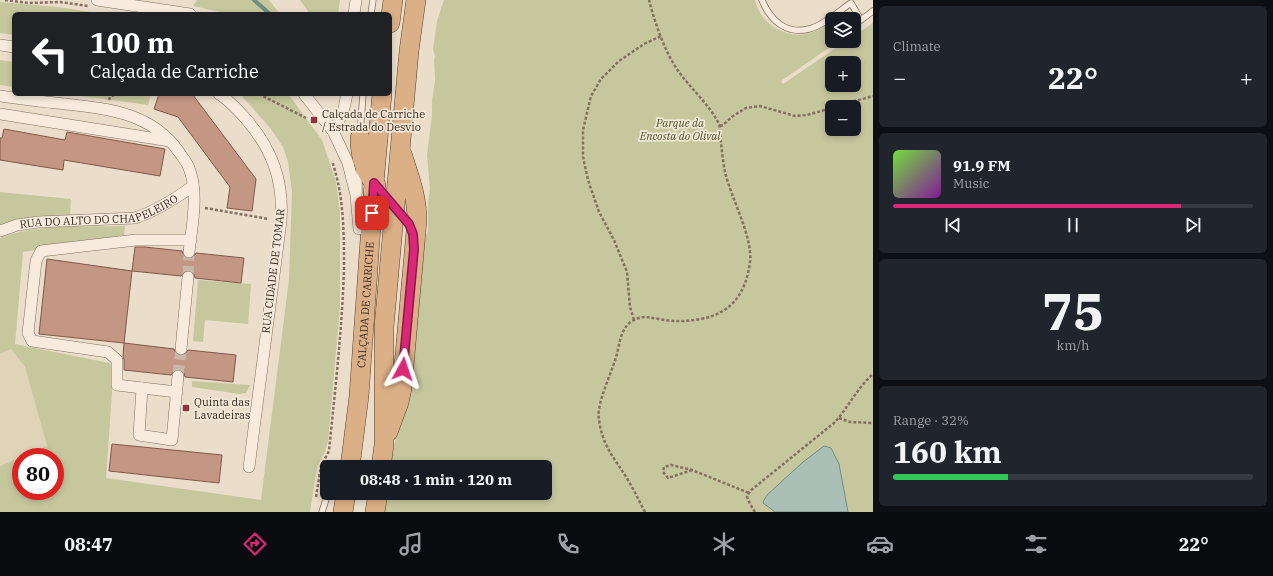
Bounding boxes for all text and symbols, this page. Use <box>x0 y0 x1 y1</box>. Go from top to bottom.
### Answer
map controls <box>825 12 861 136</box>
button: layers <box>825 12 861 48</box>
text: 100 m <box>90 24 174 61</box>
icon: left <box>24 28 76 80</box>
text: Climate <box>893 38 940 55</box>
button: + <box>825 56 861 92</box>
text: 22° <box>1048 58 1098 97</box>
text: Calçada de Carriche <box>90 60 259 83</box>
text: − <box>893 63 906 92</box>
text: + <box>1240 63 1253 92</box>
button: − <box>825 100 861 136</box>
place label: Calçada de Carriche / Estrada do Desvio <box>322 107 425 134</box>
marker: Calçada de Carriche / Estrada do Desvio <box>309 115 319 125</box>
park label: Parque da Encosta do Olival <box>639 116 721 143</box>
text: 91.9 FM <box>953 156 1011 175</box>
text: Music <box>953 175 990 192</box>
street label: RUA DO ALTO DO CHAPELEIRO <box>19 191 181 232</box>
pin <box>355 196 389 230</box>
icon: arrive <box>361 202 383 224</box>
street label: RUA CIDADE DE TOMAR <box>258 207 288 334</box>
icon: previous <box>942 214 964 236</box>
icon: pause <box>1062 214 1084 236</box>
icon: next <box>1182 214 1204 236</box>
street label: CALÇADA DE CARRICHE <box>354 241 377 368</box>
text: 75 <box>1042 277 1104 344</box>
text: km/h <box>1057 337 1089 354</box>
position arrow <box>382 348 424 390</box>
place label: Quinta das Lavadeiras <box>194 395 250 422</box>
marker: Quinta das Lavadeiras <box>181 403 191 413</box>
text: Range · 32% <box>893 412 969 429</box>
text: 160 km <box>893 432 1002 471</box>
speed limit sign: 80 <box>12 448 64 500</box>
text: 08:48 · 1 min · 120 m <box>360 470 512 489</box>
icon: directions <box>241 530 269 558</box>
icon: music <box>397 530 425 558</box>
icon: phone <box>554 530 582 558</box>
icon: climate <box>710 530 738 558</box>
icon: car <box>866 530 894 558</box>
icon: filters <box>1022 530 1050 558</box>
text: 08:47 <box>64 533 113 556</box>
text: 22° <box>1179 533 1209 556</box>

